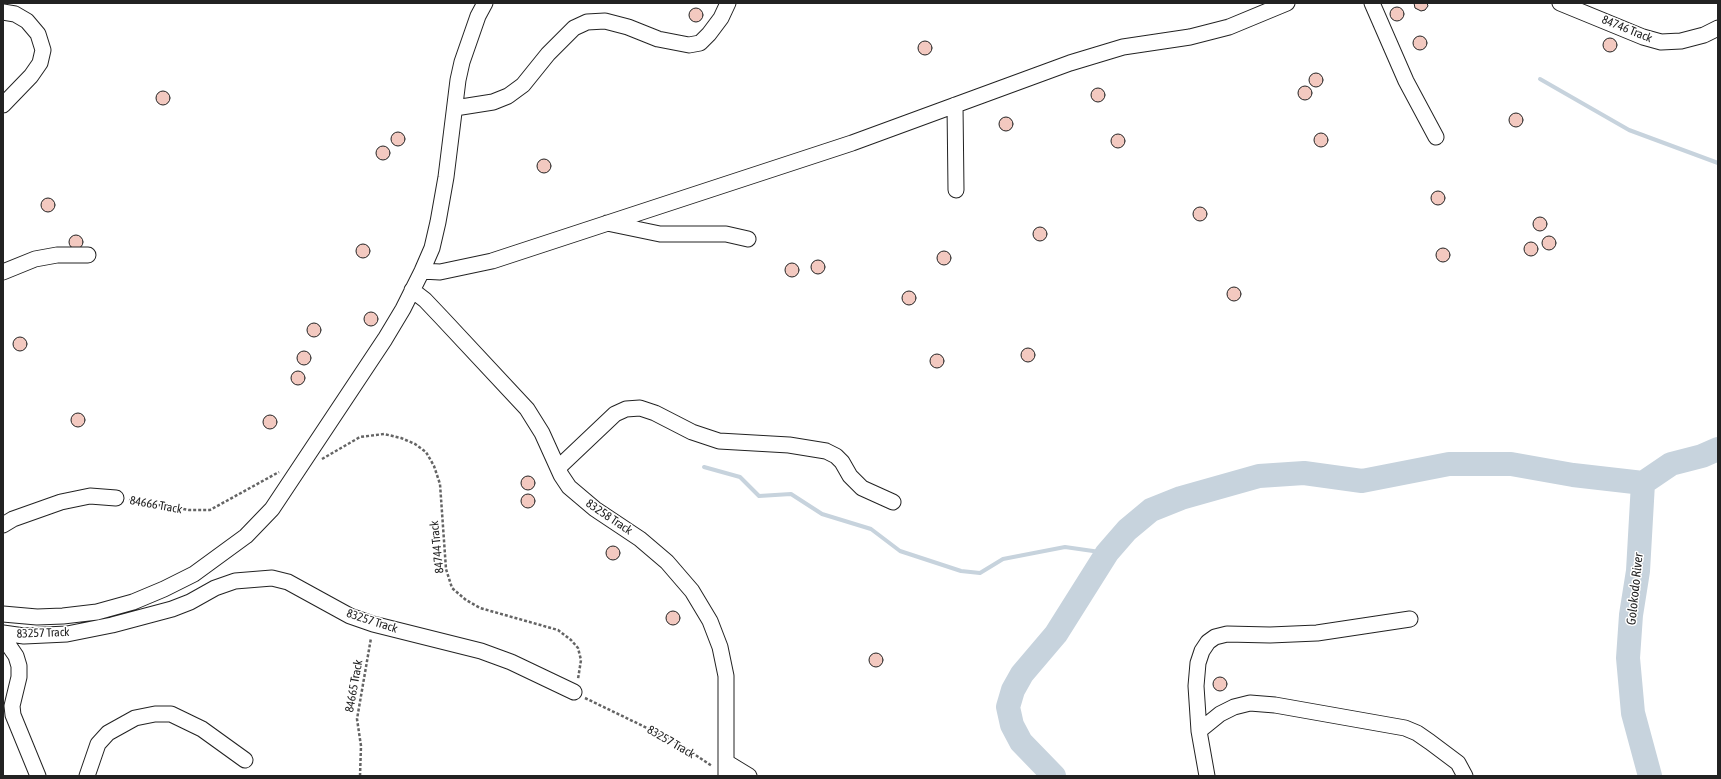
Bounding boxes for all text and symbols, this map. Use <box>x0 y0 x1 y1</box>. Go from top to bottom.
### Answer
street label: 84746 Track <box>1600 12 1654 46</box>
street label: 84666 Track <box>129 493 183 517</box>
street label: 83258 Track <box>583 496 635 538</box>
street label: 84744 Track <box>427 520 447 574</box>
water label: Golokodo River <box>1623 552 1647 626</box>
street label: 83257 Track <box>345 606 399 636</box>
street label: 83257 Track <box>16 625 70 641</box>
street label: 84665 Track <box>342 659 366 713</box>
street label: 83257 Track <box>644 723 698 761</box>

